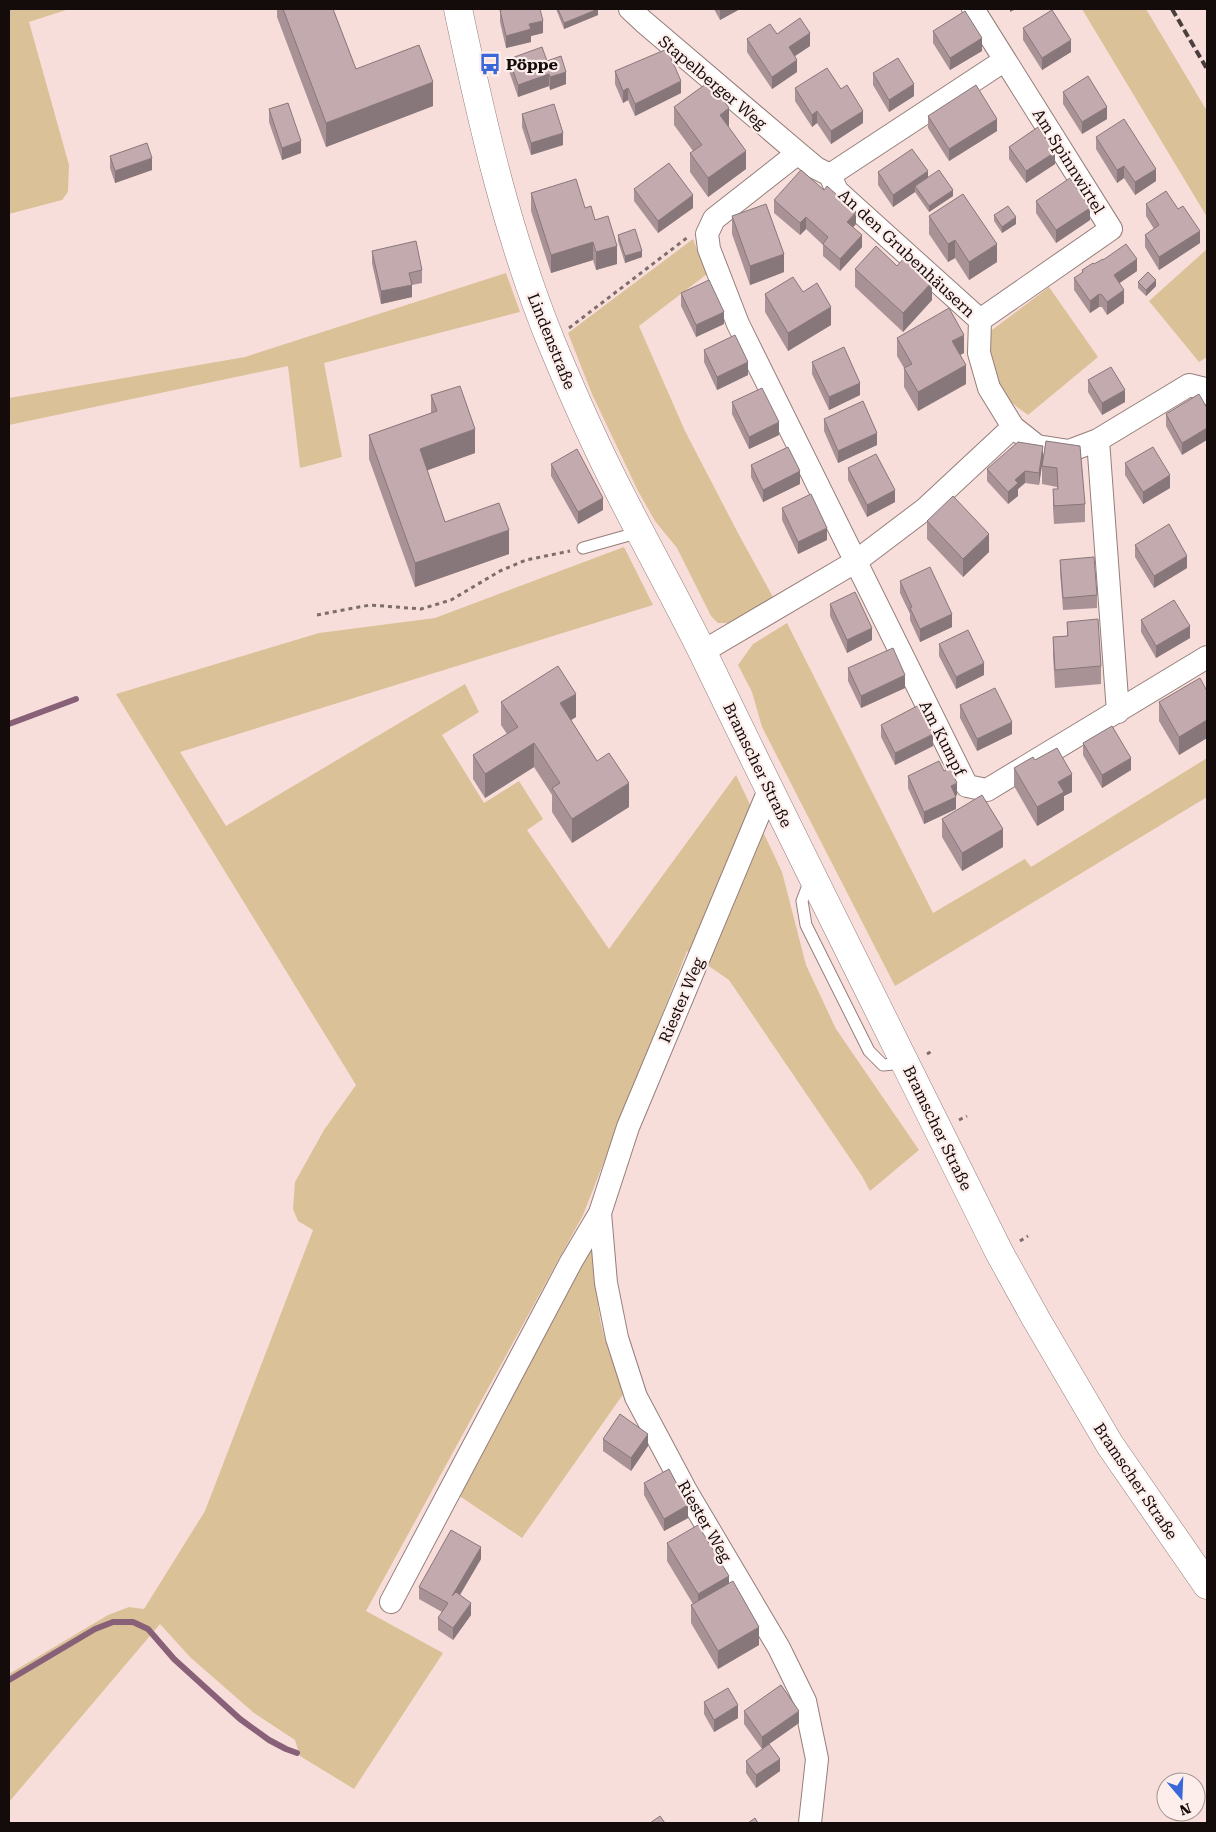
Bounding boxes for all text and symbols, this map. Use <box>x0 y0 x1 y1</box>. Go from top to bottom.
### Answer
street label: Stapelberger Weg <box>655 32 771 134</box>
bus stop icon: Pöppe <box>477 51 503 77</box>
place label: Pöppe <box>506 55 558 74</box>
street label: Am Spinnwirtel <box>1029 105 1109 217</box>
street label: An den Grubenhäusern <box>835 185 979 321</box>
street label: Lindenstraße <box>524 290 580 392</box>
street label: Am Kumpf <box>915 697 970 780</box>
street label: Bramscher Straße <box>719 700 796 831</box>
street label: Riester Weg <box>655 954 708 1046</box>
street label: Bramscher Straße <box>899 1063 976 1194</box>
street label: Bramscher Straße <box>1090 1419 1182 1543</box>
street label: Riester Weg <box>674 1477 736 1566</box>
north arrow <box>1156 1772 1206 1822</box>
text: N <box>1177 1800 1193 1819</box>

